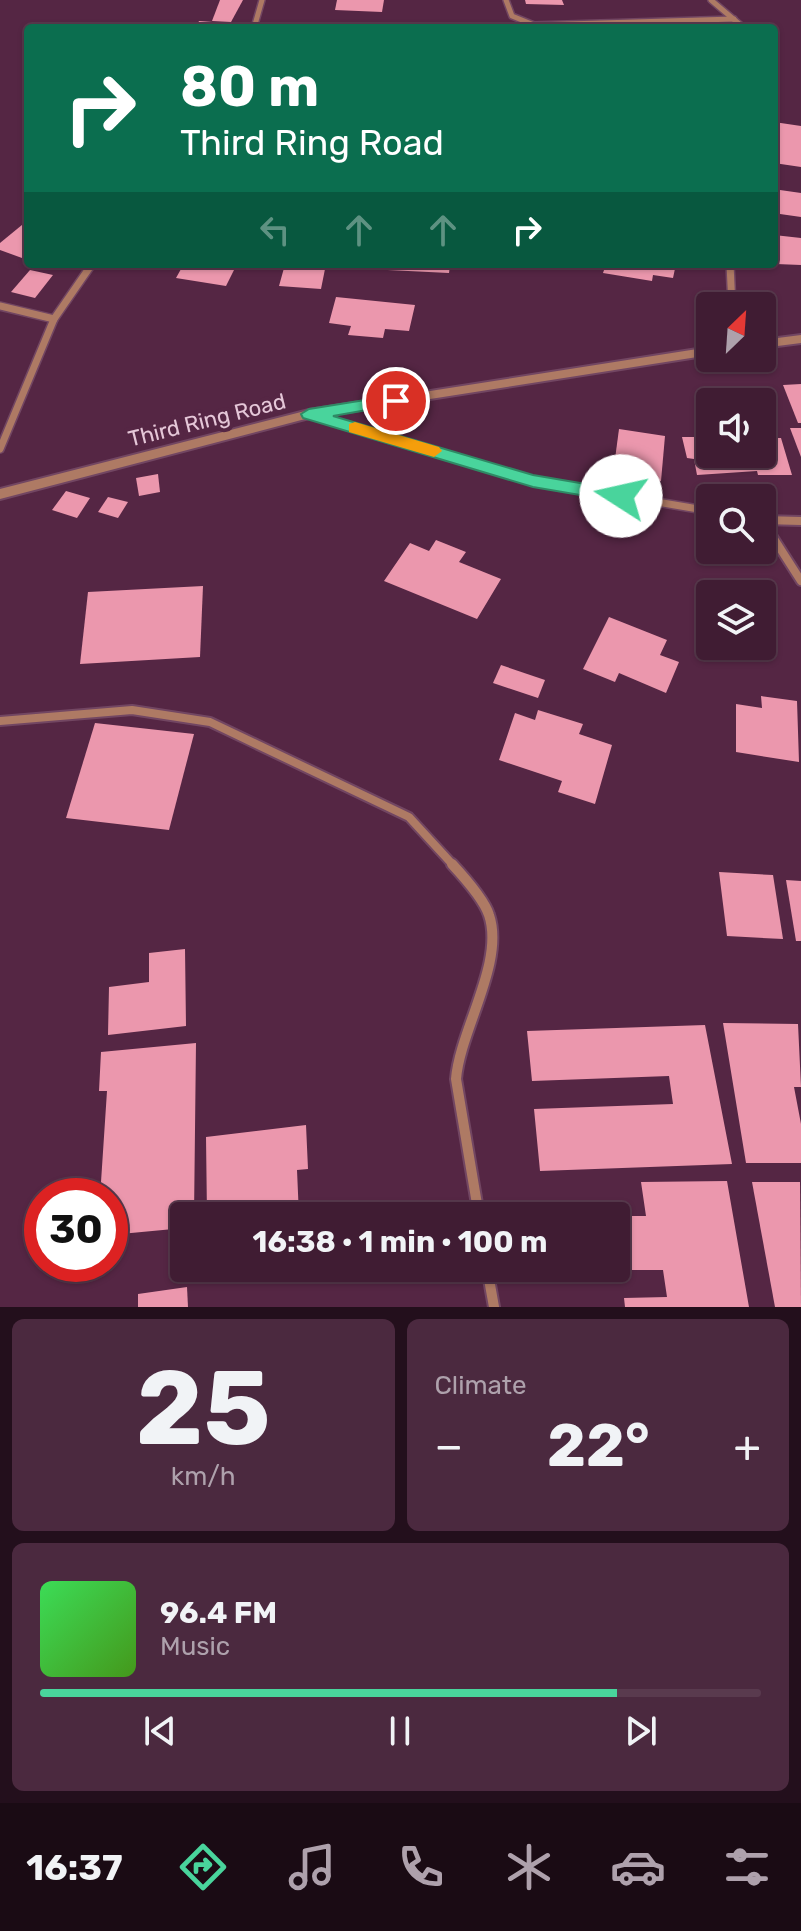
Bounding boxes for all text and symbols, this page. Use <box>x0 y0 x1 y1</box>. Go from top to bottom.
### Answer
text: 80 m <box>180 54 319 120</box>
icon: right <box>48 56 152 160</box>
text: Third Ring Road <box>180 121 444 164</box>
icon: left <box>253 208 297 252</box>
icon: ahead <box>337 208 381 252</box>
icon: ahead <box>421 208 465 252</box>
icon: right <box>505 208 549 252</box>
north arrow <box>696 292 776 372</box>
map controls <box>696 292 776 660</box>
pin <box>362 367 430 435</box>
icon: arrive <box>374 379 418 423</box>
street label: Third Ring Road <box>125 387 289 453</box>
button: sound <box>696 388 776 468</box>
position arrow <box>579 454 663 538</box>
button: search <box>696 484 776 564</box>
button: layers <box>696 580 776 660</box>
speed limit sign: 30 <box>24 1178 128 1282</box>
text: 16:38 · 1 min · 100 m <box>253 1224 547 1260</box>
text: 25 <box>136 1347 271 1470</box>
text: Climate <box>435 1370 527 1401</box>
text: 22° <box>547 1410 650 1481</box>
text: − <box>435 1420 463 1472</box>
text: + <box>734 1420 761 1472</box>
text: km/h <box>171 1461 236 1492</box>
text: 96.4 FM <box>160 1595 277 1631</box>
text: Music <box>160 1631 230 1662</box>
icon: previous <box>138 1709 182 1753</box>
icon: pause <box>378 1709 422 1753</box>
icon: next <box>619 1709 663 1753</box>
icon: directions <box>175 1839 231 1895</box>
icon: music <box>284 1839 340 1895</box>
icon: phone <box>393 1839 449 1895</box>
icon: climate <box>501 1839 557 1895</box>
icon: car <box>610 1839 666 1895</box>
icon: filters <box>719 1839 775 1895</box>
text: 16:37 <box>26 1846 123 1889</box>

